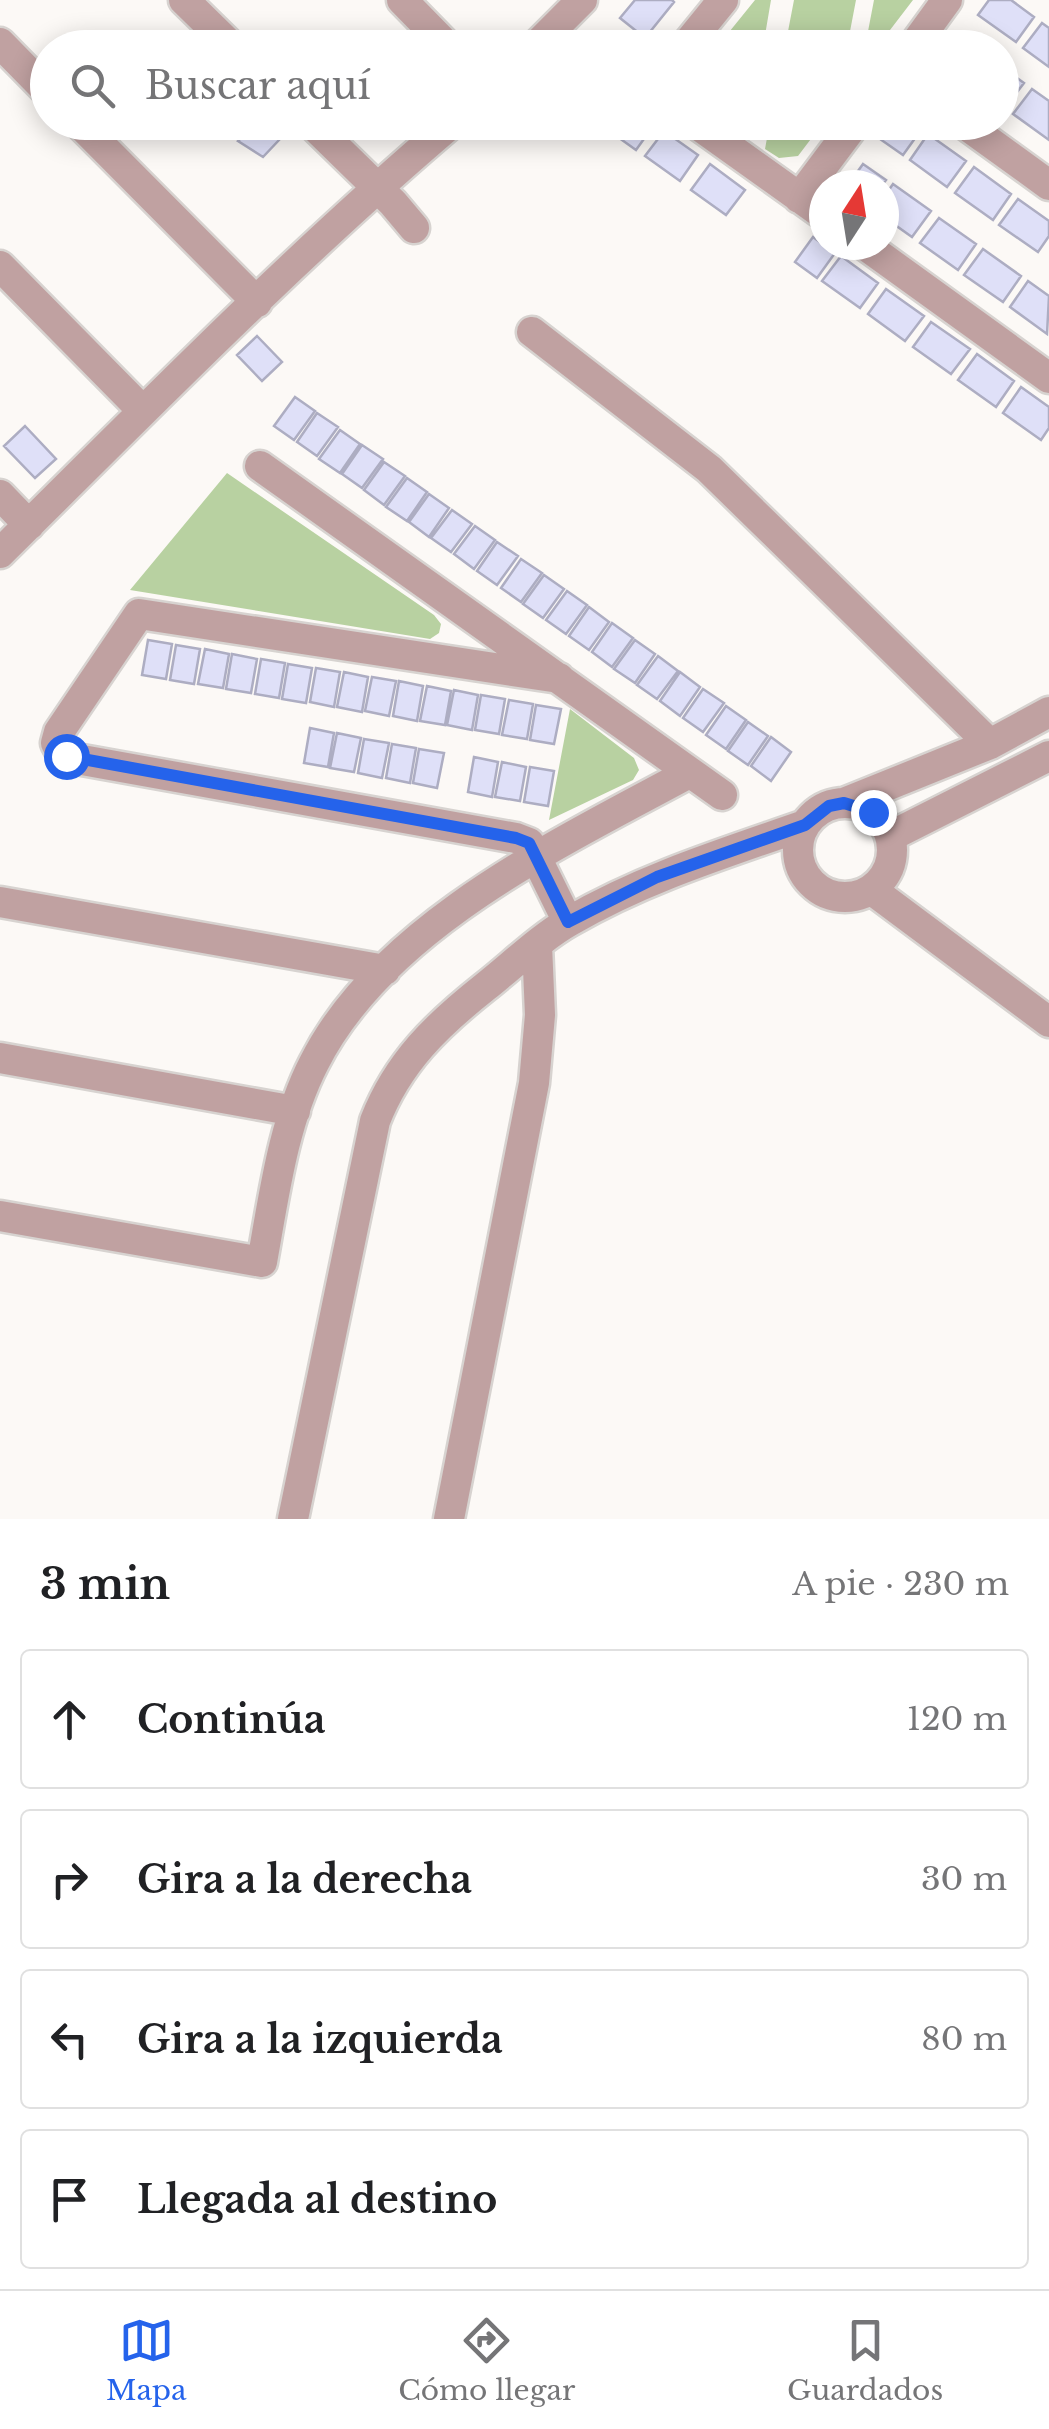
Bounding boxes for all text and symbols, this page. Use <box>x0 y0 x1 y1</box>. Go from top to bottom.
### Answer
search box <box>30 30 1019 140</box>
icon: search <box>65 58 120 113</box>
text: Buscar aquí <box>145 62 370 109</box>
north arrow <box>809 170 899 260</box>
route start <box>44 734 90 780</box>
route end <box>851 790 897 836</box>
text: 3 min <box>40 1558 170 1610</box>
text: A pie · 230 m <box>792 1564 1009 1604</box>
icon: ahead <box>42 1692 97 1747</box>
text: Continúa <box>137 1696 326 1743</box>
text: 120 m <box>907 1699 1007 1739</box>
icon: right <box>42 1852 97 1907</box>
text: Gira a la derecha <box>137 1856 472 1903</box>
text: 30 m <box>921 1859 1007 1899</box>
icon: left <box>42 2012 97 2067</box>
text: Gira a la izquierda <box>137 2016 503 2063</box>
text: 80 m <box>921 2019 1007 2059</box>
icon: arrive <box>42 2172 97 2227</box>
text: Llegada al destino <box>137 2176 497 2223</box>
tab: Mapa <box>106 2313 186 2408</box>
tab: Cómo llegar <box>398 2313 575 2408</box>
tab: Guardados <box>787 2313 943 2408</box>

